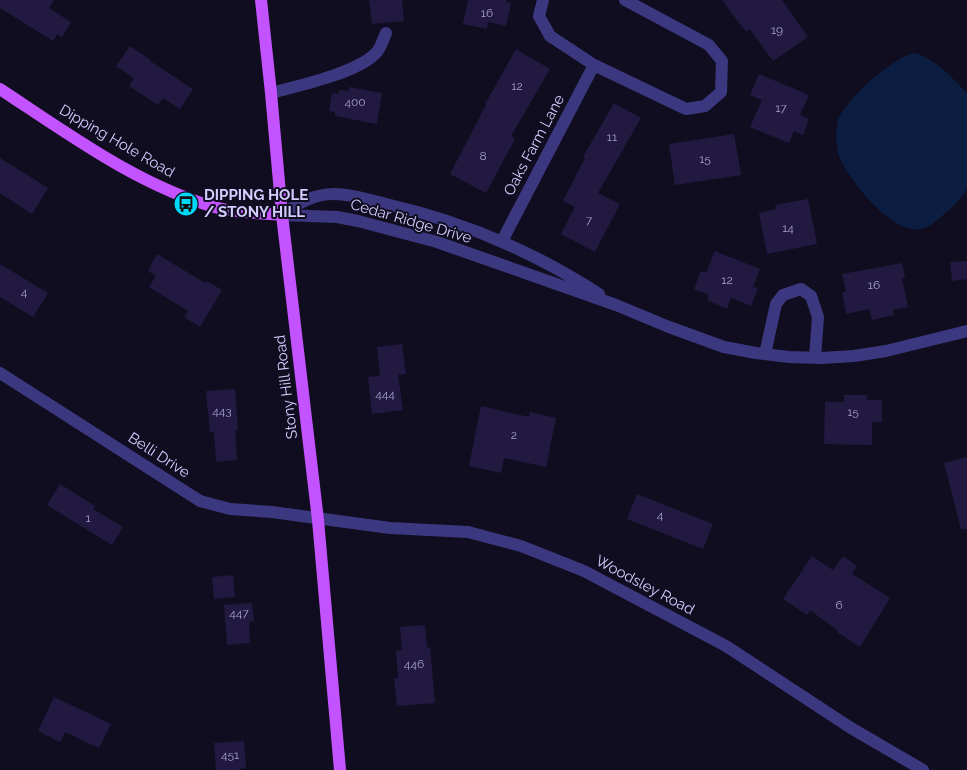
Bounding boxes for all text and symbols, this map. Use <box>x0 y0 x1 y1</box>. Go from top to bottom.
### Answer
house number: 16 <box>481 6 493 20</box>
house number: 19 <box>771 23 783 37</box>
house number: 12 <box>511 79 523 93</box>
street label: Oaks Farm Lane <box>500 91 568 199</box>
house number: 400 <box>344 95 366 109</box>
street label: Dipping Hole Road <box>56 101 178 181</box>
house number: 17 <box>775 101 787 115</box>
house number: 11 <box>607 130 617 144</box>
house number: 8 <box>479 149 487 163</box>
house number: 15 <box>699 152 711 166</box>
place label: DIPPING HOLE / STONY HILL <box>204 186 308 221</box>
bus stop icon: DIPPING HOLE / STONY HILL <box>173 191 199 217</box>
street label: Cedar Ridge Drive <box>348 195 474 247</box>
house number: 7 <box>586 213 593 227</box>
house number: 14 <box>782 221 794 235</box>
house number: 12 <box>721 273 733 287</box>
house number: 16 <box>868 278 880 292</box>
house number: 4 <box>21 285 28 299</box>
street label: Stony Hill Road <box>271 334 301 440</box>
house number: 444 <box>375 387 395 401</box>
house number: 443 <box>212 404 232 418</box>
house number: 15 <box>847 405 859 419</box>
street label: Belli Drive <box>125 428 193 482</box>
house number: 2 <box>511 428 517 442</box>
house number: 4 <box>657 508 664 522</box>
house number: 1 <box>85 511 91 525</box>
street label: Woodsley Road <box>593 551 697 619</box>
house number: 6 <box>835 598 843 612</box>
house number: 447 <box>229 606 249 620</box>
house number: 446 <box>404 657 424 671</box>
house number: 451 <box>221 748 239 762</box>

